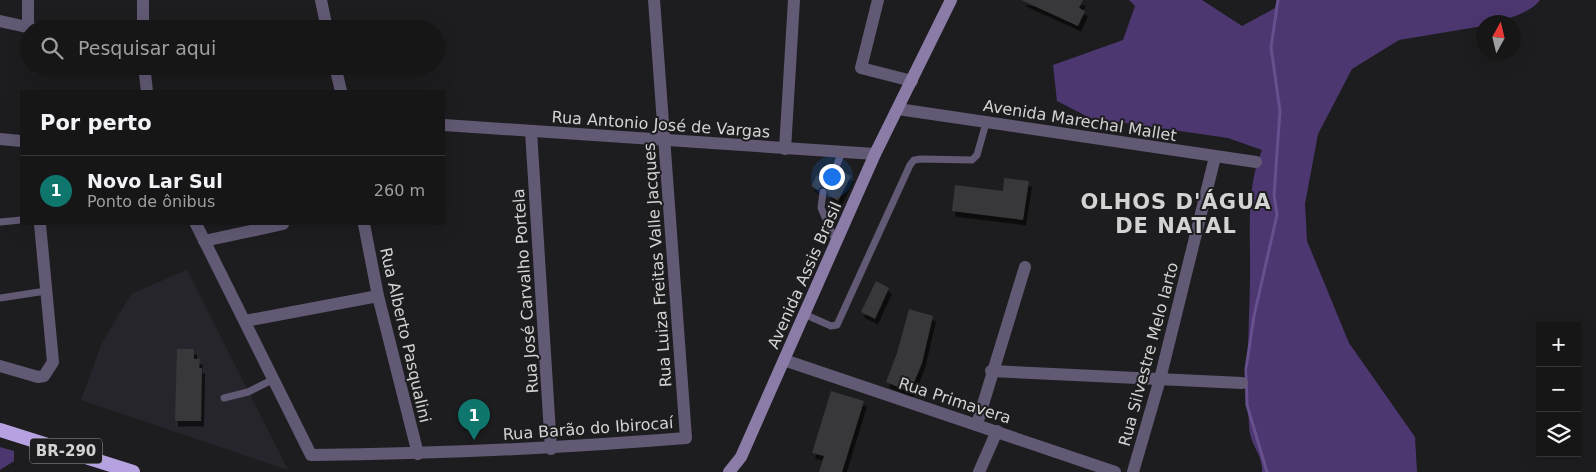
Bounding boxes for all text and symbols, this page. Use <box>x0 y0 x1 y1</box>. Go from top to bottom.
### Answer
north arrow <box>1476 15 1521 60</box>
search box <box>20 20 445 75</box>
icon: search <box>38 34 66 62</box>
text: Pesquisar aqui <box>78 37 216 59</box>
street label: Avenida Marechal Mallet <box>982 96 1178 145</box>
street label: Rua Antonio José de Vargas <box>551 107 771 142</box>
text: Por perto <box>40 111 152 135</box>
street label: Rua Luiza Freitas Valle Jacques <box>639 142 676 388</box>
your location <box>819 164 845 190</box>
text: Novo Lar Sul <box>87 170 223 192</box>
text: 1 <box>50 181 62 200</box>
text: 260 m <box>374 181 425 200</box>
street label: Rua José Carvalho Portela <box>509 188 542 394</box>
district label: OLHOS D'ÁGUA DE NATAL <box>1080 189 1272 238</box>
text: Ponto de ônibus <box>87 192 215 211</box>
street label: Avenida Assis Brasil <box>763 199 845 352</box>
street label: Rua Alberto Pasqualini <box>376 246 435 425</box>
street label: Rua Silvestre Melo Iarto <box>1115 260 1182 448</box>
map controls <box>1536 322 1581 457</box>
button: + <box>1536 322 1581 367</box>
button: − <box>1536 367 1581 412</box>
street label: Rua Primavera <box>896 373 1013 428</box>
pin: 1 <box>458 399 490 440</box>
button: layers <box>1536 412 1581 457</box>
street label: Rua Barão do Ibirocaí <box>502 413 674 444</box>
road number: BR-290 <box>30 438 102 464</box>

